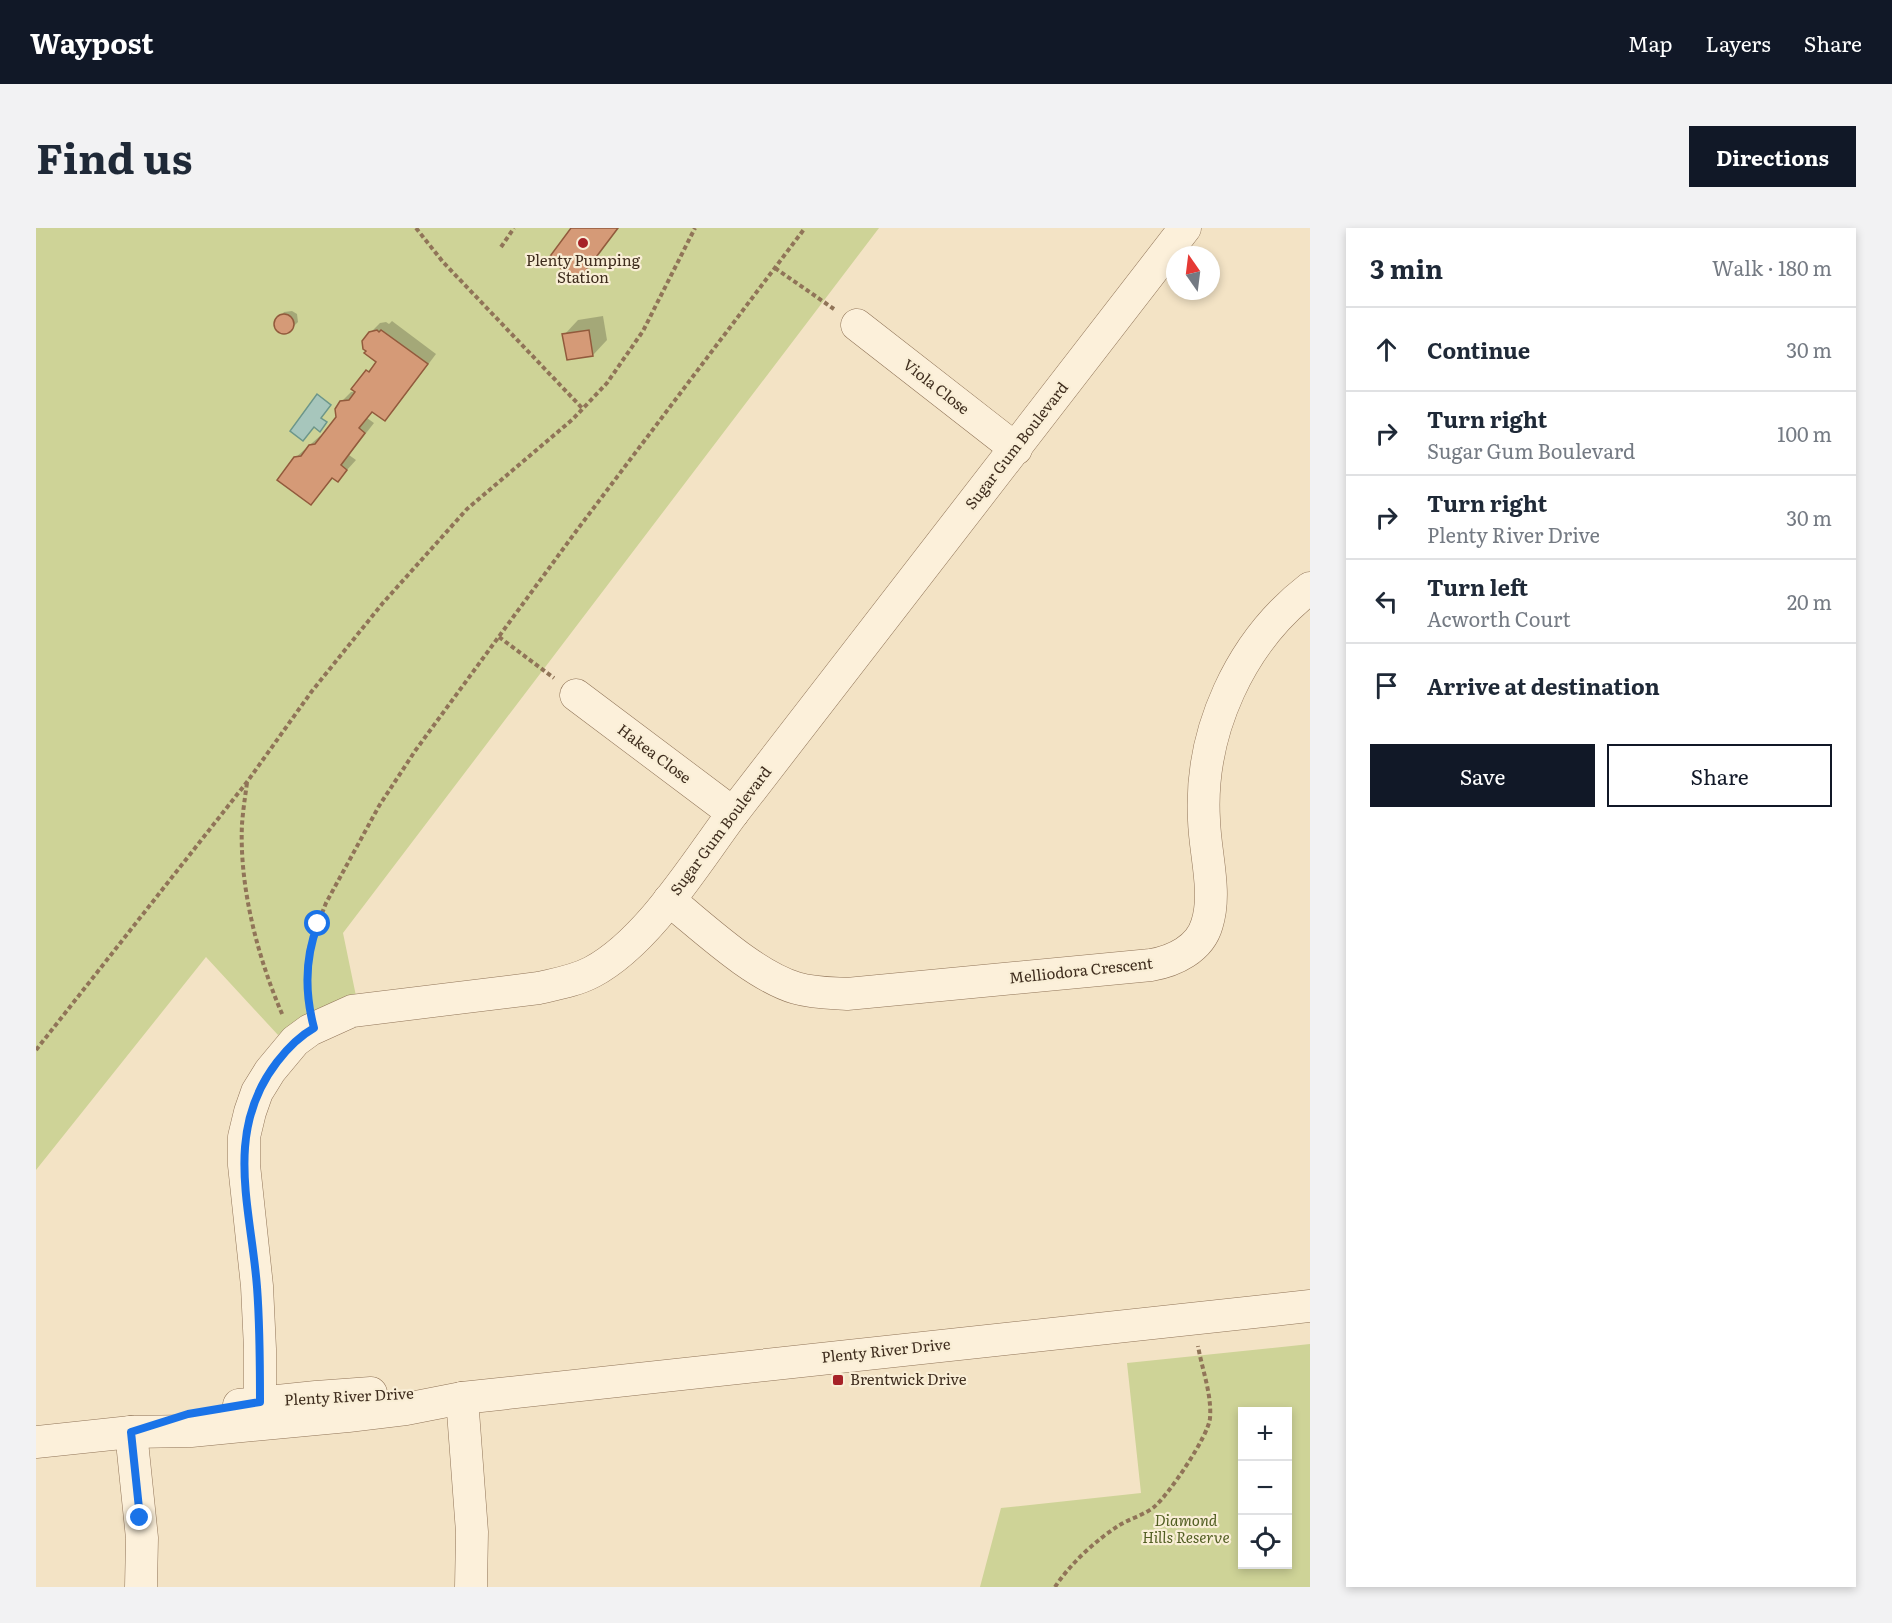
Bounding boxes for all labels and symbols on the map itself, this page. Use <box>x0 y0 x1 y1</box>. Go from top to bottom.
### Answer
marker: Plenty Pumping Station <box>576 236 590 250</box>
north arrow <box>1166 246 1220 300</box>
place label: Plenty Pumping Station <box>526 248 641 288</box>
street label: Viola Close <box>899 352 975 419</box>
street label: Sugar Gum Boulevard <box>959 376 1073 514</box>
street label: Hakea Close <box>613 717 697 788</box>
street label: Sugar Gum Boulevard <box>664 761 776 899</box>
route start <box>304 910 330 936</box>
street label: Melliodora Crescent <box>1008 951 1154 988</box>
street label: Plenty River Drive <box>820 1331 952 1368</box>
place label: Brentwick Drive <box>850 1367 967 1390</box>
marker: Brentwick Drive <box>831 1373 845 1387</box>
street label: Plenty River Drive <box>284 1381 414 1410</box>
route end <box>126 1504 152 1530</box>
park label: Diamond Hills Reserve <box>1142 1508 1230 1548</box>

